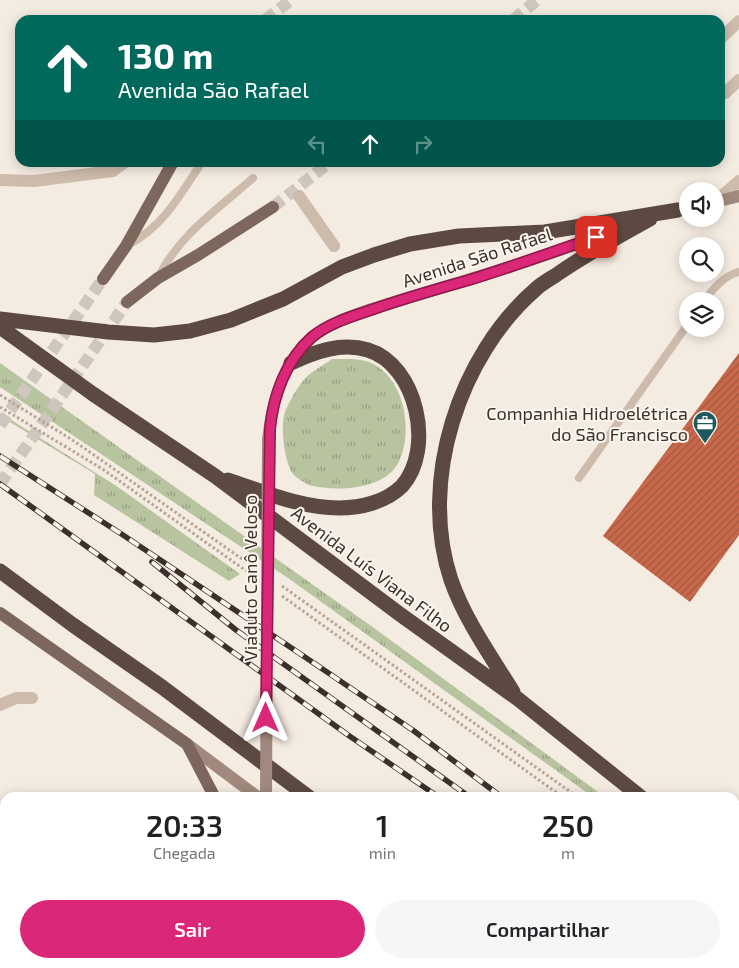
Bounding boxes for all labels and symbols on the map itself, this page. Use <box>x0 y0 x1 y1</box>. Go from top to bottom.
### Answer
pin <box>575 216 617 258</box>
street label: Avenida São Rafael <box>399 222 555 292</box>
place label: Companhia Hidroelétrica do São Francisco <box>486 402 688 445</box>
office icon: Companhia Hidroelétrica do São Francisco <box>692 410 718 444</box>
street label: Viaduto Canô Veloso <box>239 495 261 661</box>
street label: Avenida Luís Viana Filho <box>287 501 457 637</box>
position arrow <box>239 691 291 743</box>

